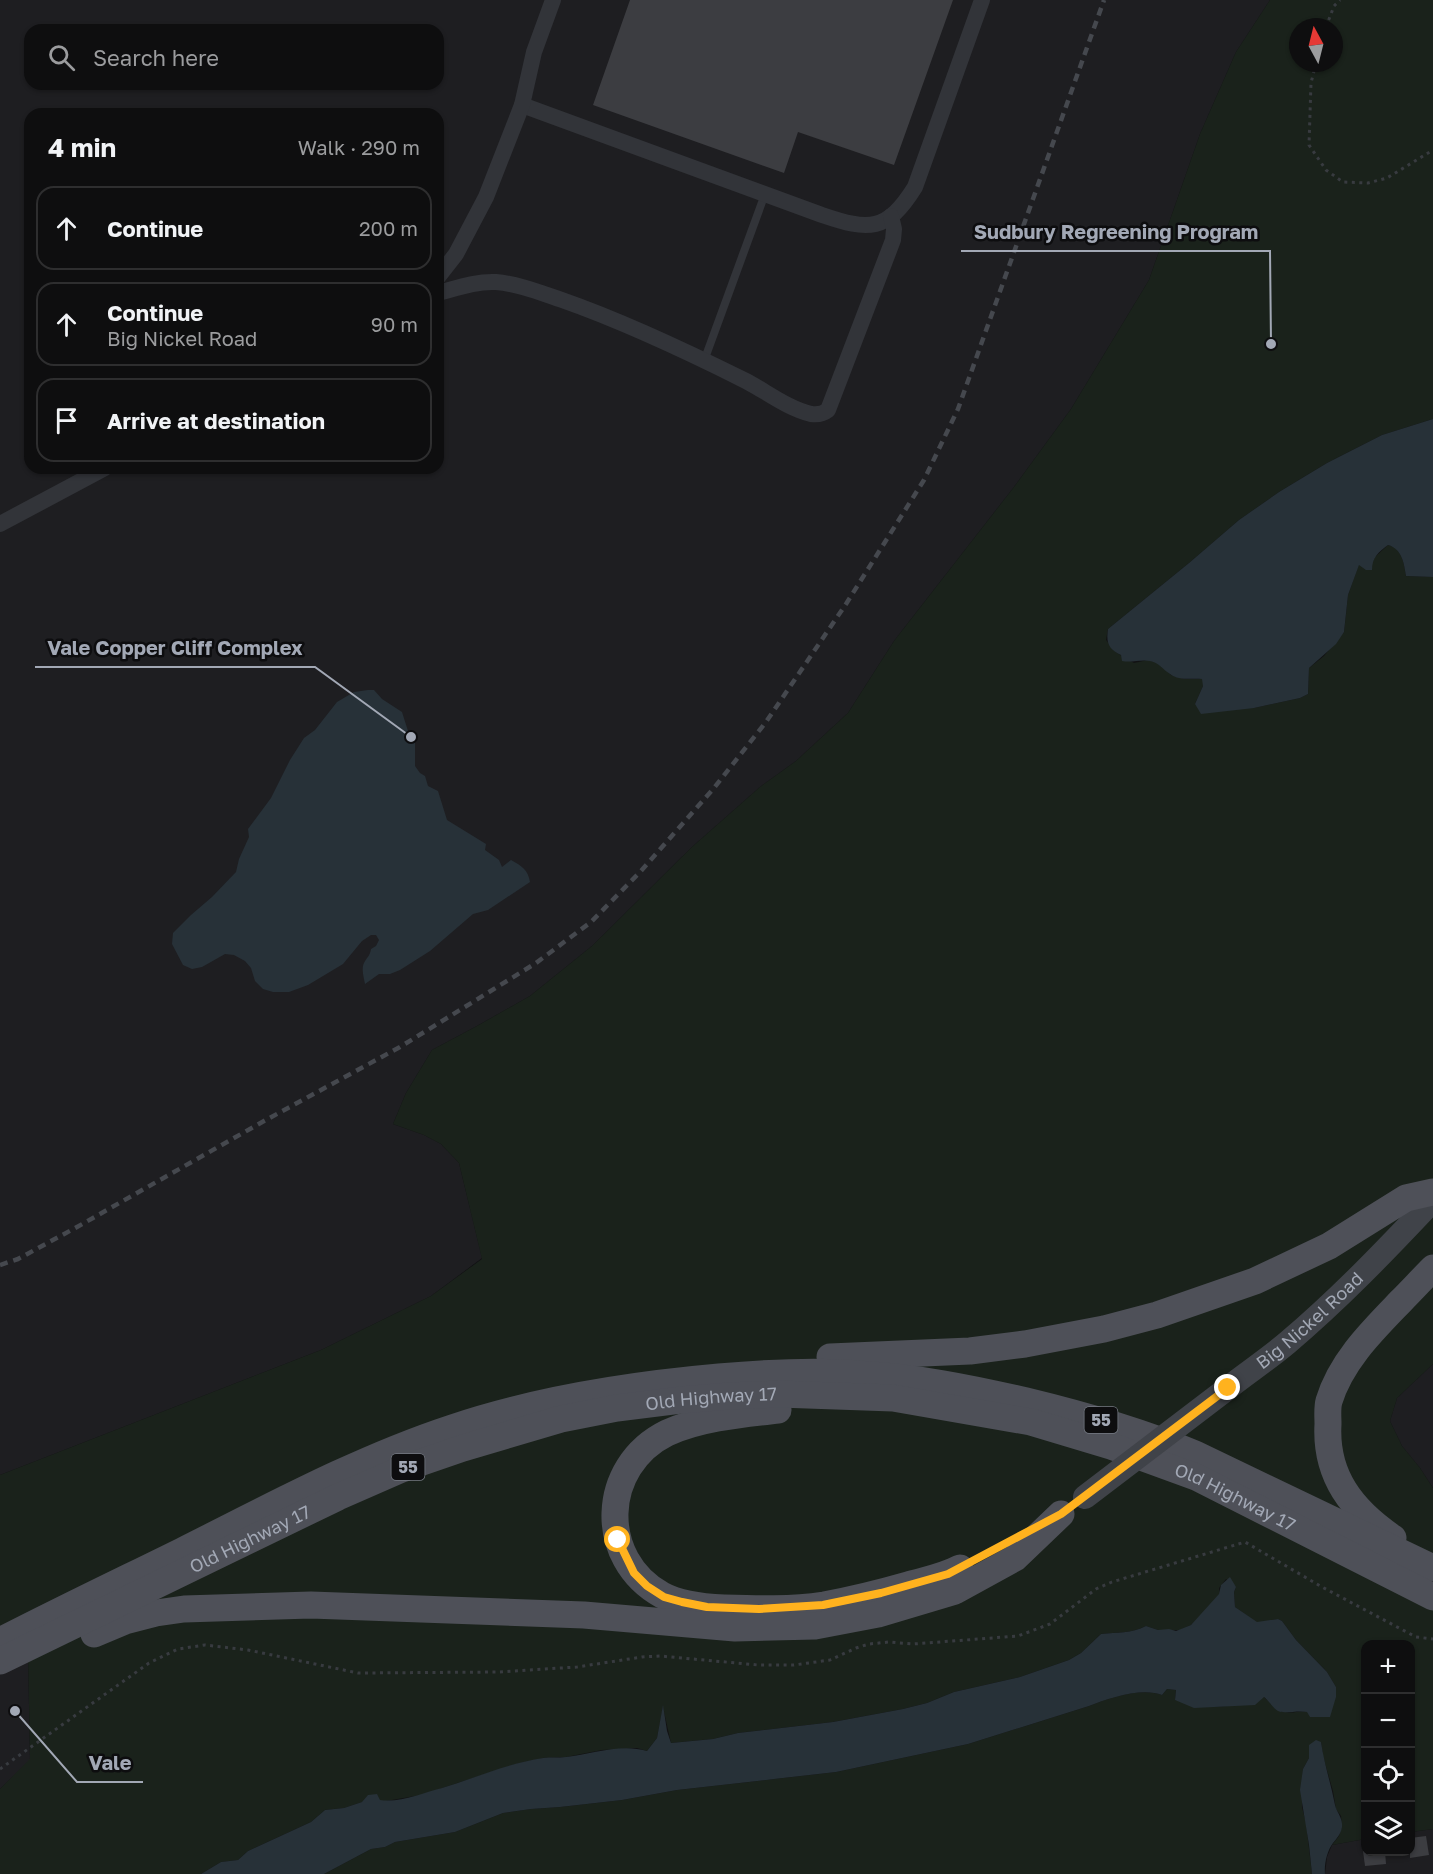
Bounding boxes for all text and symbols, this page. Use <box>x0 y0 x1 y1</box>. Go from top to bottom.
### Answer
north arrow <box>1289 18 1343 72</box>
search box <box>24 24 444 90</box>
icon: search <box>45 41 78 74</box>
text: Search here <box>93 44 219 71</box>
text: 4 min <box>48 132 116 163</box>
text: Walk · 290 m <box>298 135 420 159</box>
icon: ahead <box>50 212 83 245</box>
callout: Sudbury Regreening Program <box>961 213 1270 251</box>
text: Continue <box>107 215 203 242</box>
text: 200 m <box>359 216 418 240</box>
text: Sudbury Regreening Program <box>974 219 1258 243</box>
text: Continue <box>107 299 203 326</box>
icon: ahead <box>50 308 83 341</box>
text: 90 m <box>371 312 418 336</box>
text: Big Nickel Road <box>107 326 257 350</box>
icon: arrive <box>50 404 83 437</box>
text: Arrive at destination <box>107 407 325 434</box>
callout: Vale Copper Cliff Complex <box>35 629 315 667</box>
text: Vale Copper Cliff Complex <box>47 635 303 659</box>
street label: Big Nickel Road <box>1251 1267 1367 1373</box>
route end <box>1214 1374 1240 1400</box>
street label: Old Highway 17 <box>644 1382 777 1414</box>
road number: 55 <box>1084 1407 1118 1433</box>
road number: 55 <box>392 1454 424 1480</box>
street label: Old Highway 17 <box>1172 1458 1299 1536</box>
street label: Old Highway 17 <box>186 1500 314 1577</box>
route start <box>604 1526 630 1552</box>
map controls <box>1361 1640 1415 1856</box>
button: + <box>1361 1640 1415 1694</box>
button: − <box>1361 1694 1415 1748</box>
callout: Vale <box>77 1744 143 1782</box>
button: locate <box>1361 1748 1415 1802</box>
text: Vale <box>89 1750 132 1774</box>
button: layers <box>1361 1802 1415 1856</box>

